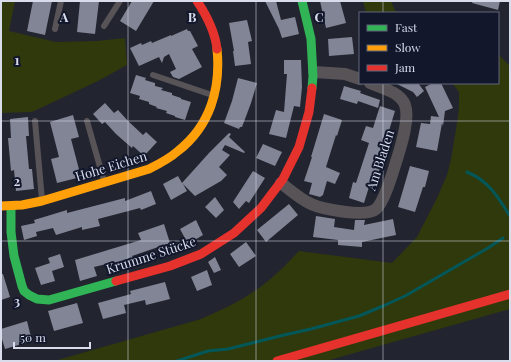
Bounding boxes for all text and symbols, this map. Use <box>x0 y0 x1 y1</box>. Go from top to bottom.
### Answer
text: A <box>59 8 69 25</box>
text: B <box>188 8 197 25</box>
text: C <box>314 8 324 25</box>
legend <box>359 12 499 84</box>
text: Fast <box>395 19 418 35</box>
text: Slow <box>395 39 421 55</box>
text: 1 <box>15 51 20 68</box>
text: Jam <box>394 59 416 75</box>
street label: Am Bladen <box>361 127 397 193</box>
street label: Hohe Eichen <box>73 146 149 184</box>
text: 2 <box>14 172 21 189</box>
street label: Krumme Stücke <box>104 232 198 277</box>
text: 3 <box>14 292 20 309</box>
scale bar <box>14 324 90 350</box>
text: 50 m <box>20 329 46 345</box>

